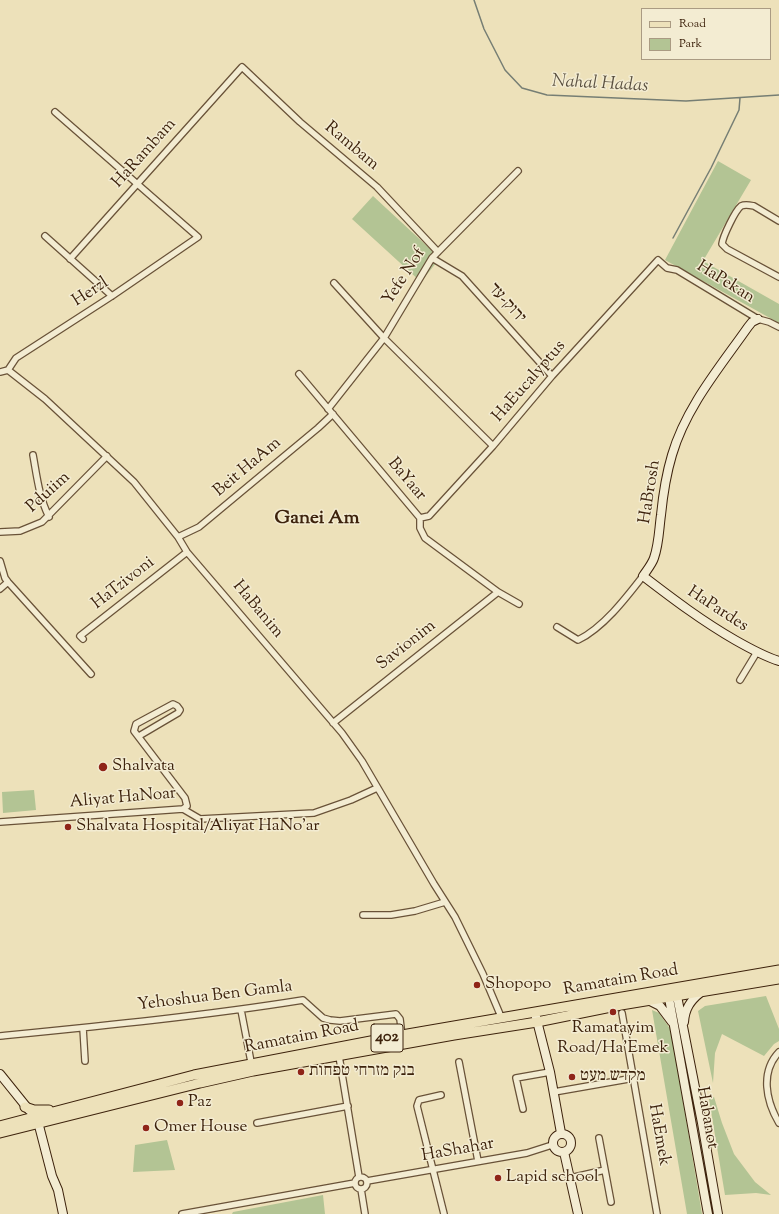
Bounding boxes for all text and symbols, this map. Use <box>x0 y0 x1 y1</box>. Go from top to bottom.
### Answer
legend <box>641 8 771 60</box>
text: Road <box>679 15 706 33</box>
text: Park <box>679 35 702 53</box>
water label: Nahal Hadas <box>551 72 649 98</box>
street label: HaRambam <box>109 115 181 193</box>
street label: Rambam <box>319 118 383 176</box>
street label: Yefe Nof <box>379 245 431 309</box>
street label: HaPekan <box>692 257 758 309</box>
street label: Herzl <box>69 274 113 312</box>
street label: ירוק-עד <box>483 280 529 328</box>
street label: HaEucalyptus <box>489 337 571 427</box>
street label: Beit HaAm <box>210 434 286 502</box>
street label: BaYaar <box>382 454 430 506</box>
street label: HaBrosh <box>636 459 666 525</box>
street label: Pduiim <box>23 468 75 518</box>
district label: Ganei Am <box>275 509 359 531</box>
street label: HaTzivoni <box>89 553 159 615</box>
street label: HaBanim <box>227 577 287 643</box>
street label: HaPardes <box>683 583 751 637</box>
street label: Savionim <box>373 617 441 675</box>
place label: Shalvata <box>112 757 175 777</box>
marker: Shalvata <box>97 761 109 773</box>
street label: Aliyat HaNoar <box>69 784 177 814</box>
place label: Shalvata Hospital/Aliyat HaNo'ar <box>76 817 320 837</box>
marker: Shalvata Hospital/Aliyat HaNo'ar <box>63 822 73 832</box>
street label: Ramataim Road <box>562 961 680 1001</box>
place label: Shopopo <box>485 975 551 995</box>
street label: Yehoshua Ben Gamla <box>136 977 294 1017</box>
marker: Shopopo <box>472 980 482 990</box>
marker: Ramatayim Road/Ha'Emek <box>608 1007 618 1017</box>
street label: Ramataim Road <box>243 1017 361 1059</box>
place label: Ramatayim Road/Ha'Emek <box>557 1019 669 1059</box>
road number: 402 <box>371 1024 403 1052</box>
place label: בנק מזרחי טפחות <box>309 1062 415 1082</box>
marker: בנק מזרחי טפחות <box>296 1067 306 1077</box>
place label: מקדש מעט <box>580 1067 646 1087</box>
marker: מקדש מעט <box>567 1072 577 1082</box>
street label: Habanot <box>690 1085 722 1151</box>
place label: Paz <box>188 1093 212 1113</box>
marker: Paz <box>175 1098 185 1108</box>
street label: HaEmek <box>643 1102 673 1168</box>
place label: Omer House <box>154 1118 247 1138</box>
marker: Omer House <box>141 1123 151 1133</box>
street label: HaShahar <box>420 1135 496 1167</box>
place label: Lapid school <box>506 1168 599 1188</box>
marker: Lapid school <box>493 1173 503 1183</box>

